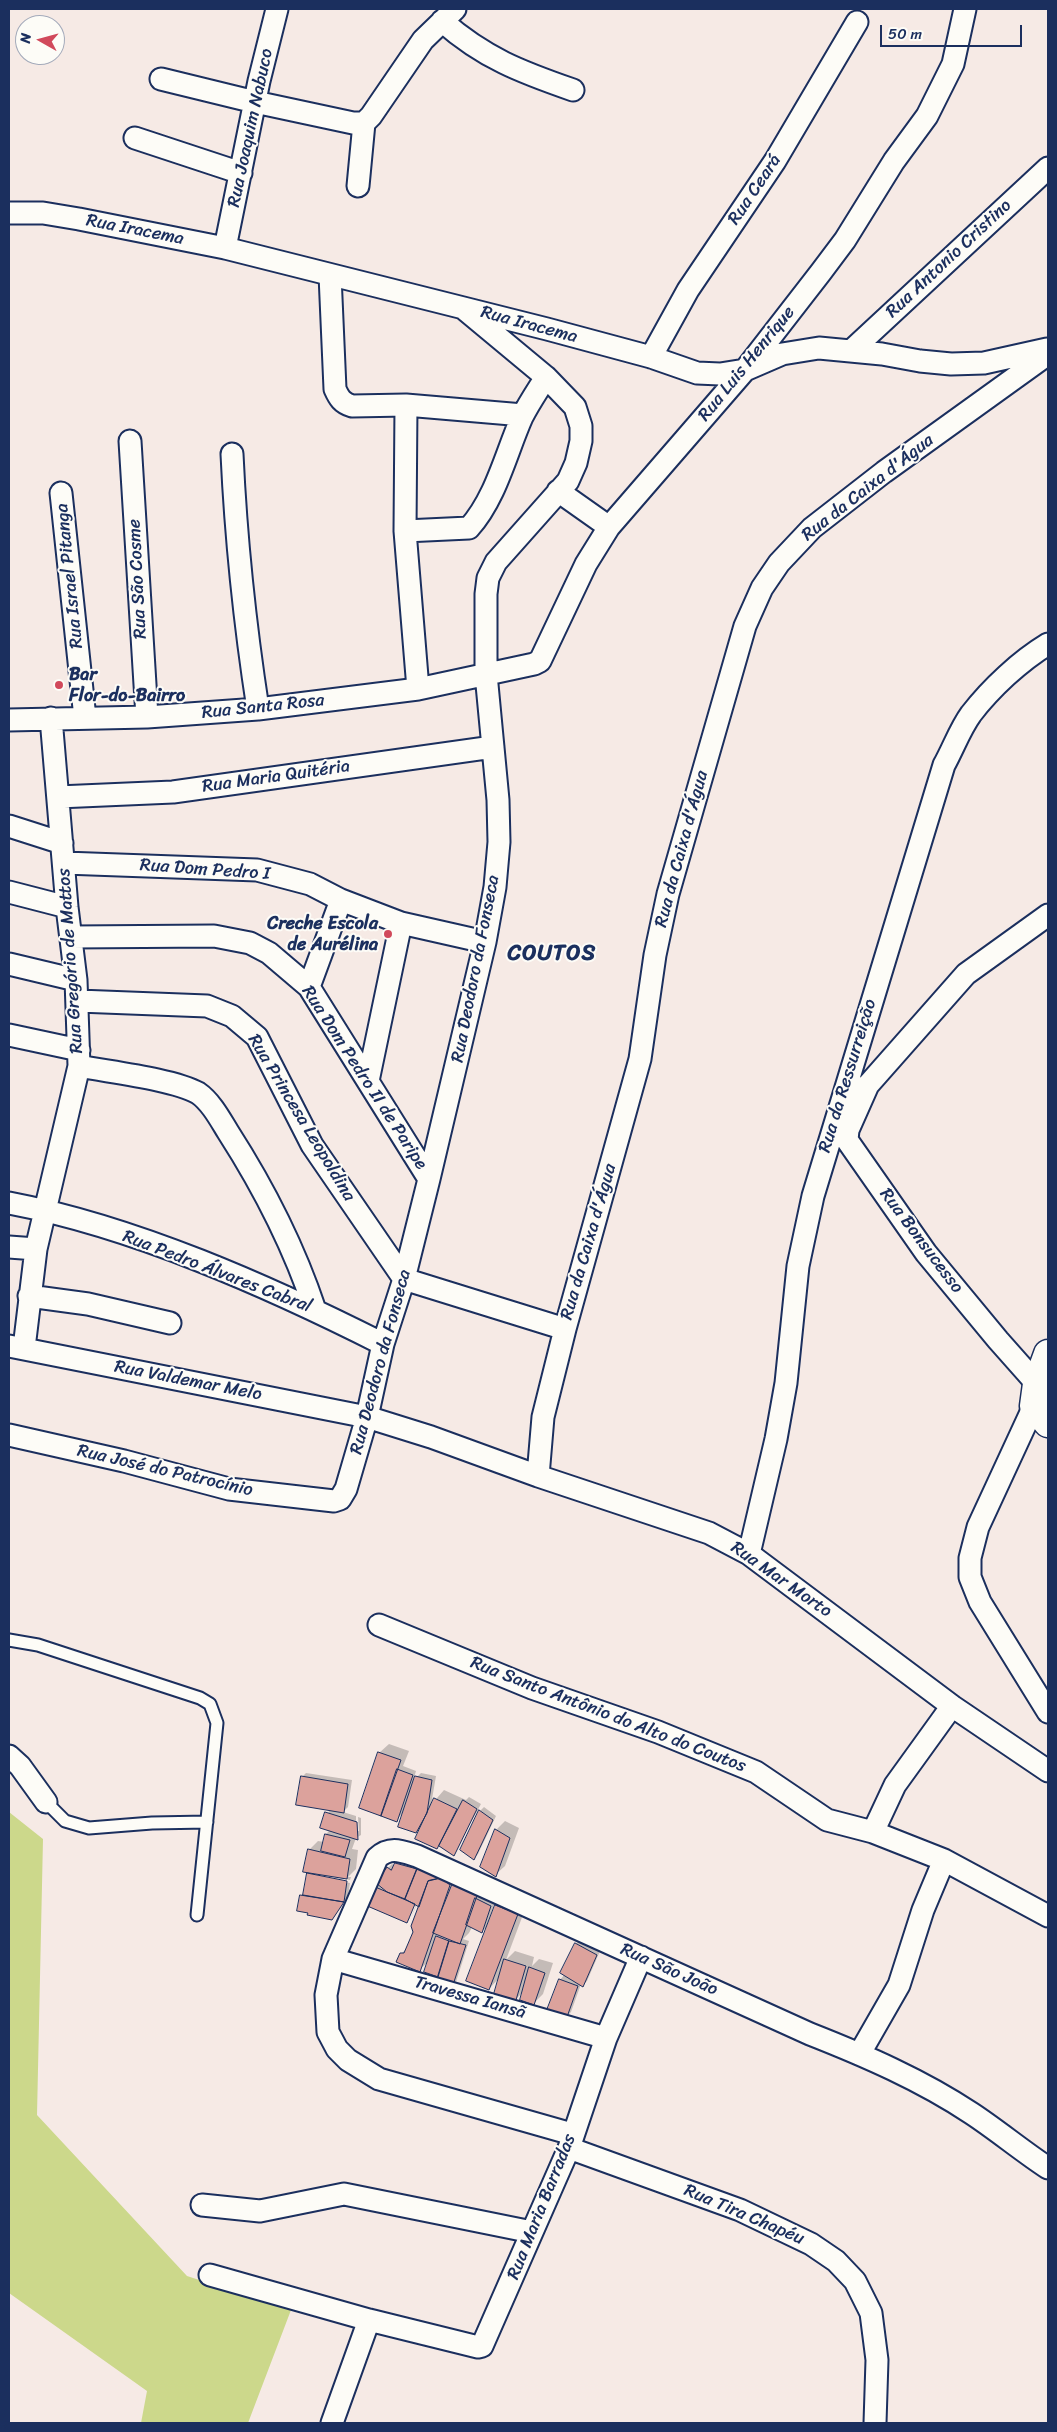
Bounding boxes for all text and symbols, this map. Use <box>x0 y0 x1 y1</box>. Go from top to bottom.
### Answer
north arrow <box>15 15 65 65</box>
scale bar <box>882 15 1024 47</box>
text: 50 m <box>888 21 922 47</box>
text: N <box>13 32 39 45</box>
street label: Rua Joaquim Nabuco <box>224 47 278 209</box>
street label: Rua Ceará <box>724 151 786 229</box>
street label: Rua Antonio Cristino <box>882 195 1016 323</box>
street label: Rua Iracema <box>84 210 186 250</box>
street label: Rua Iracema <box>478 302 580 348</box>
street label: Rua Luis Henrique <box>694 302 800 426</box>
street label: Rua da Caixa d'Água <box>798 430 938 546</box>
street label: Rua Israel Pitanga <box>52 502 88 650</box>
street label: Rua São Cosme <box>124 518 152 640</box>
place label: Bar Flor-do-Bairro <box>69 664 185 706</box>
marker: Bar Flor-do-Bairro <box>53 679 65 691</box>
street label: Rua Santa Rosa <box>201 690 325 724</box>
street label: Rua Maria Quitéria <box>201 756 351 798</box>
street label: Rua da Caixa d'Água <box>651 768 713 930</box>
street label: Rua Dom Pedro I <box>139 855 271 885</box>
street label: Rua Gregório de Mattos <box>54 868 88 1054</box>
street label: Rua Deodoro da Fonseca <box>447 873 505 1065</box>
place label: Creche Escola de Aurélina <box>267 913 378 956</box>
marker: Creche Escola de Aurélina <box>382 928 394 940</box>
district label: COUTOS <box>508 941 596 967</box>
street label: Rua Dom Pedro II de Paripe <box>296 982 432 1174</box>
street label: Rua da Ressurreição <box>814 997 882 1155</box>
street label: Rua Princesa Leopoldina <box>243 1031 359 1205</box>
street label: Rua da Caixa d'Água <box>556 1161 622 1323</box>
street label: Rua Bonsucesso <box>875 1184 967 1298</box>
street label: Rua Pedro Álvares Cabral <box>119 1226 315 1318</box>
street label: Rua Deodoro da Fonseca <box>346 1267 416 1457</box>
street label: Rua Valdemar Melo <box>112 1356 264 1406</box>
street label: Rua José do Patrocínio <box>75 1440 255 1502</box>
street label: Rua Mar Morto <box>726 1537 836 1623</box>
street label: Rua Santo Antônio do Alto do Coutos <box>467 1652 749 1778</box>
street label: Rua São João <box>617 1939 721 2001</box>
street label: Travessa Iansã <box>412 1972 528 2024</box>
street label: Rua Maria Barradas <box>503 2131 581 2283</box>
street label: Rua Tira Chapéu <box>681 2180 807 2250</box>

